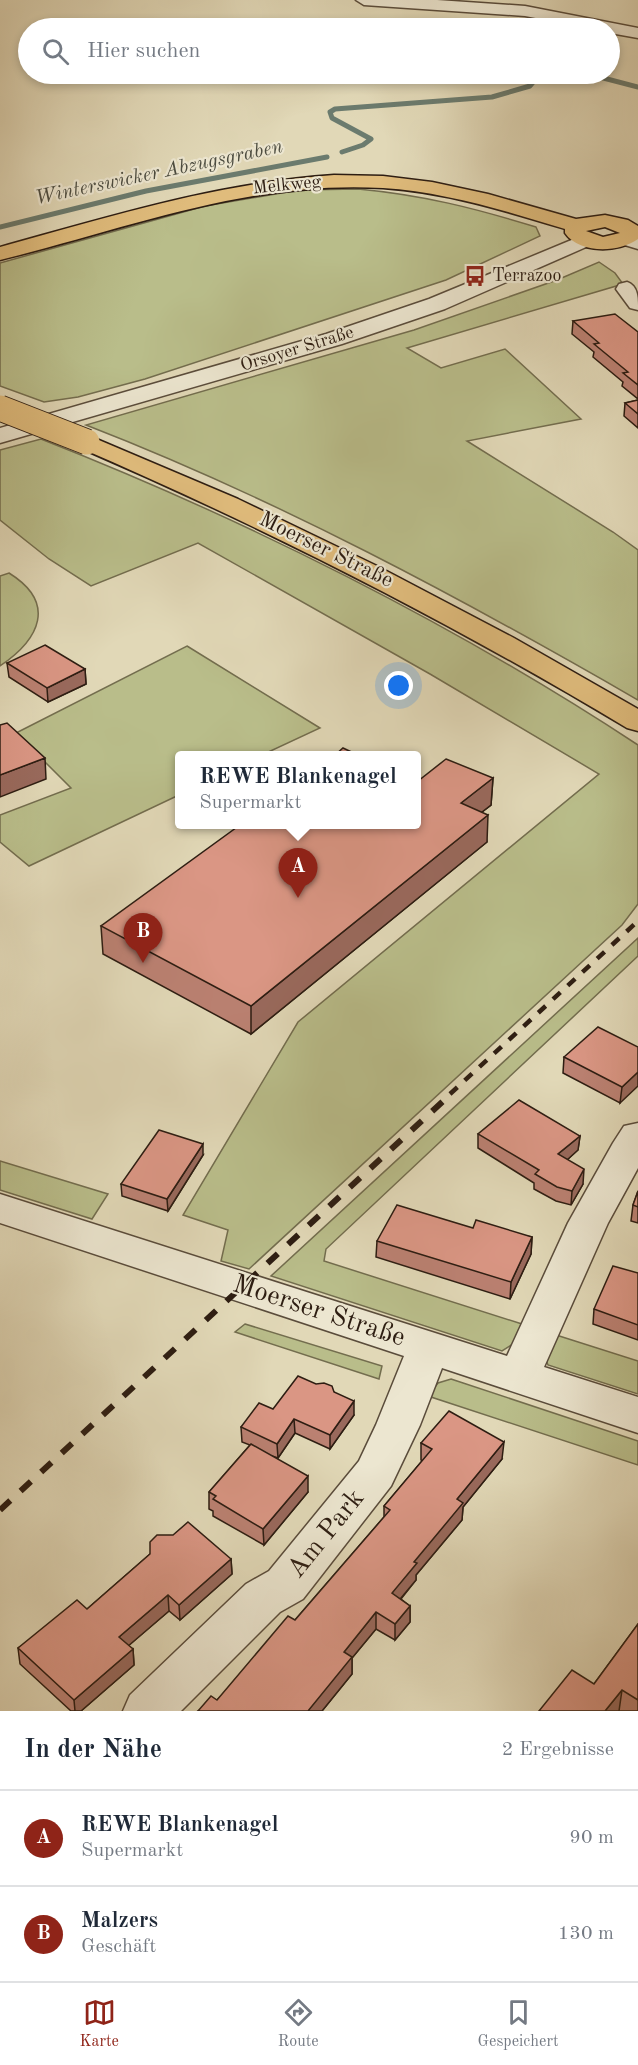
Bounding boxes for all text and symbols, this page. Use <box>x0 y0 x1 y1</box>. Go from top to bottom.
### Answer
search box <box>18 18 620 84</box>
icon: search <box>39 35 72 68</box>
text: Hier suchen <box>87 40 200 62</box>
water label: Winterswicker Abzugsgraben <box>33 137 285 209</box>
street label: Melkweg <box>252 172 322 198</box>
bus stop icon: Terrazoo <box>463 264 487 288</box>
place label: Terrazoo <box>492 267 561 285</box>
street label: Orsoyer Straße <box>238 323 356 375</box>
street label: Moerser Straße <box>255 508 397 592</box>
your location <box>384 671 413 700</box>
popup <box>175 751 421 829</box>
text: REWE Blankenagel <box>199 766 397 788</box>
text: Supermarkt <box>199 793 301 813</box>
pin: A <box>278 848 318 898</box>
pin: B <box>124 914 162 963</box>
street label: Moerser Straße <box>229 1270 409 1352</box>
street label: Am Park <box>282 1485 370 1583</box>
text: In der Nähe <box>24 1737 162 1763</box>
text: 2 Ergebnisse <box>502 1740 614 1760</box>
text: REWE Blankenagel <box>81 1814 279 1836</box>
text: A <box>36 1828 51 1848</box>
text: 90 m <box>569 1828 614 1848</box>
text: Supermarkt <box>81 1841 183 1861</box>
text: Malzers <box>81 1910 158 1932</box>
text: B <box>36 1924 51 1944</box>
text: 130 m <box>558 1924 614 1944</box>
text: Geschäft <box>81 1937 156 1957</box>
tab: Karte <box>79 1996 119 2052</box>
tab: Route <box>278 1996 319 2052</box>
tab: Gespeichert <box>478 1996 559 2052</box>

